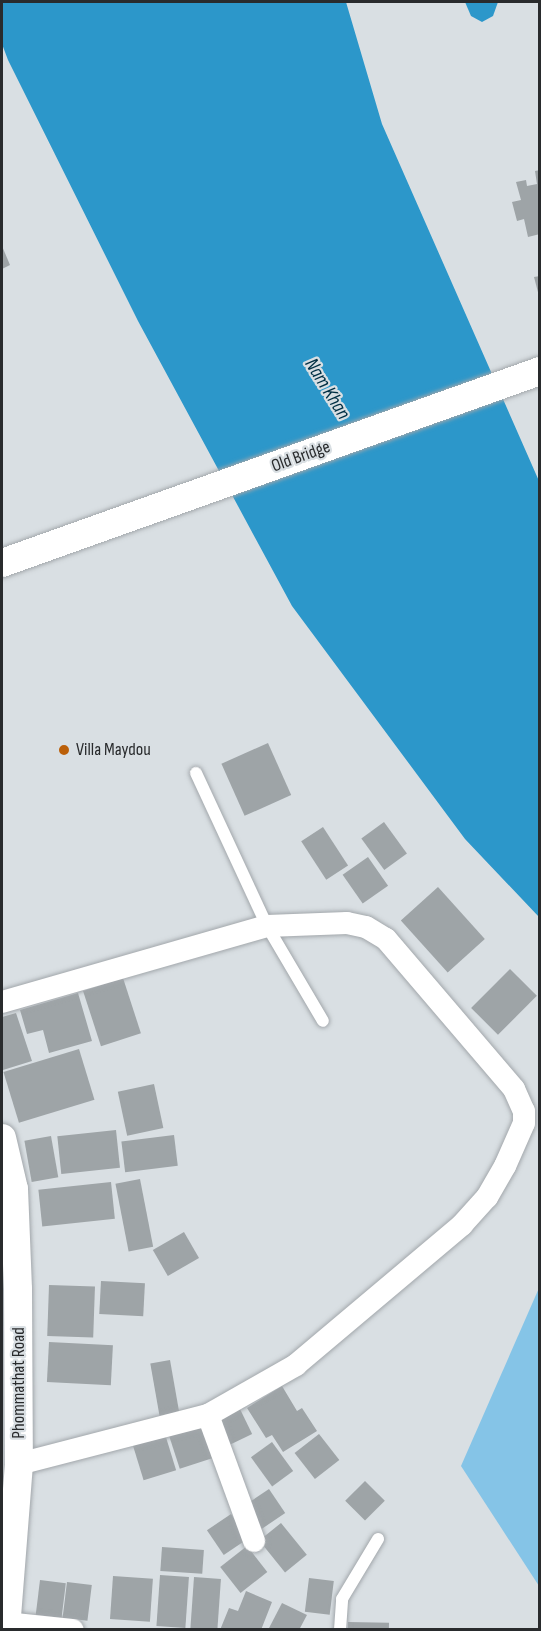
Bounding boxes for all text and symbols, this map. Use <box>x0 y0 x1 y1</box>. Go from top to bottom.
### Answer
water label: Nam Khan <box>299 354 355 424</box>
street label: Old Bridge <box>269 436 333 478</box>
place label: Villa Maydou <box>76 739 151 761</box>
marker: Villa Maydou <box>57 743 71 757</box>
street label: Phommathat Road <box>8 1327 30 1439</box>

